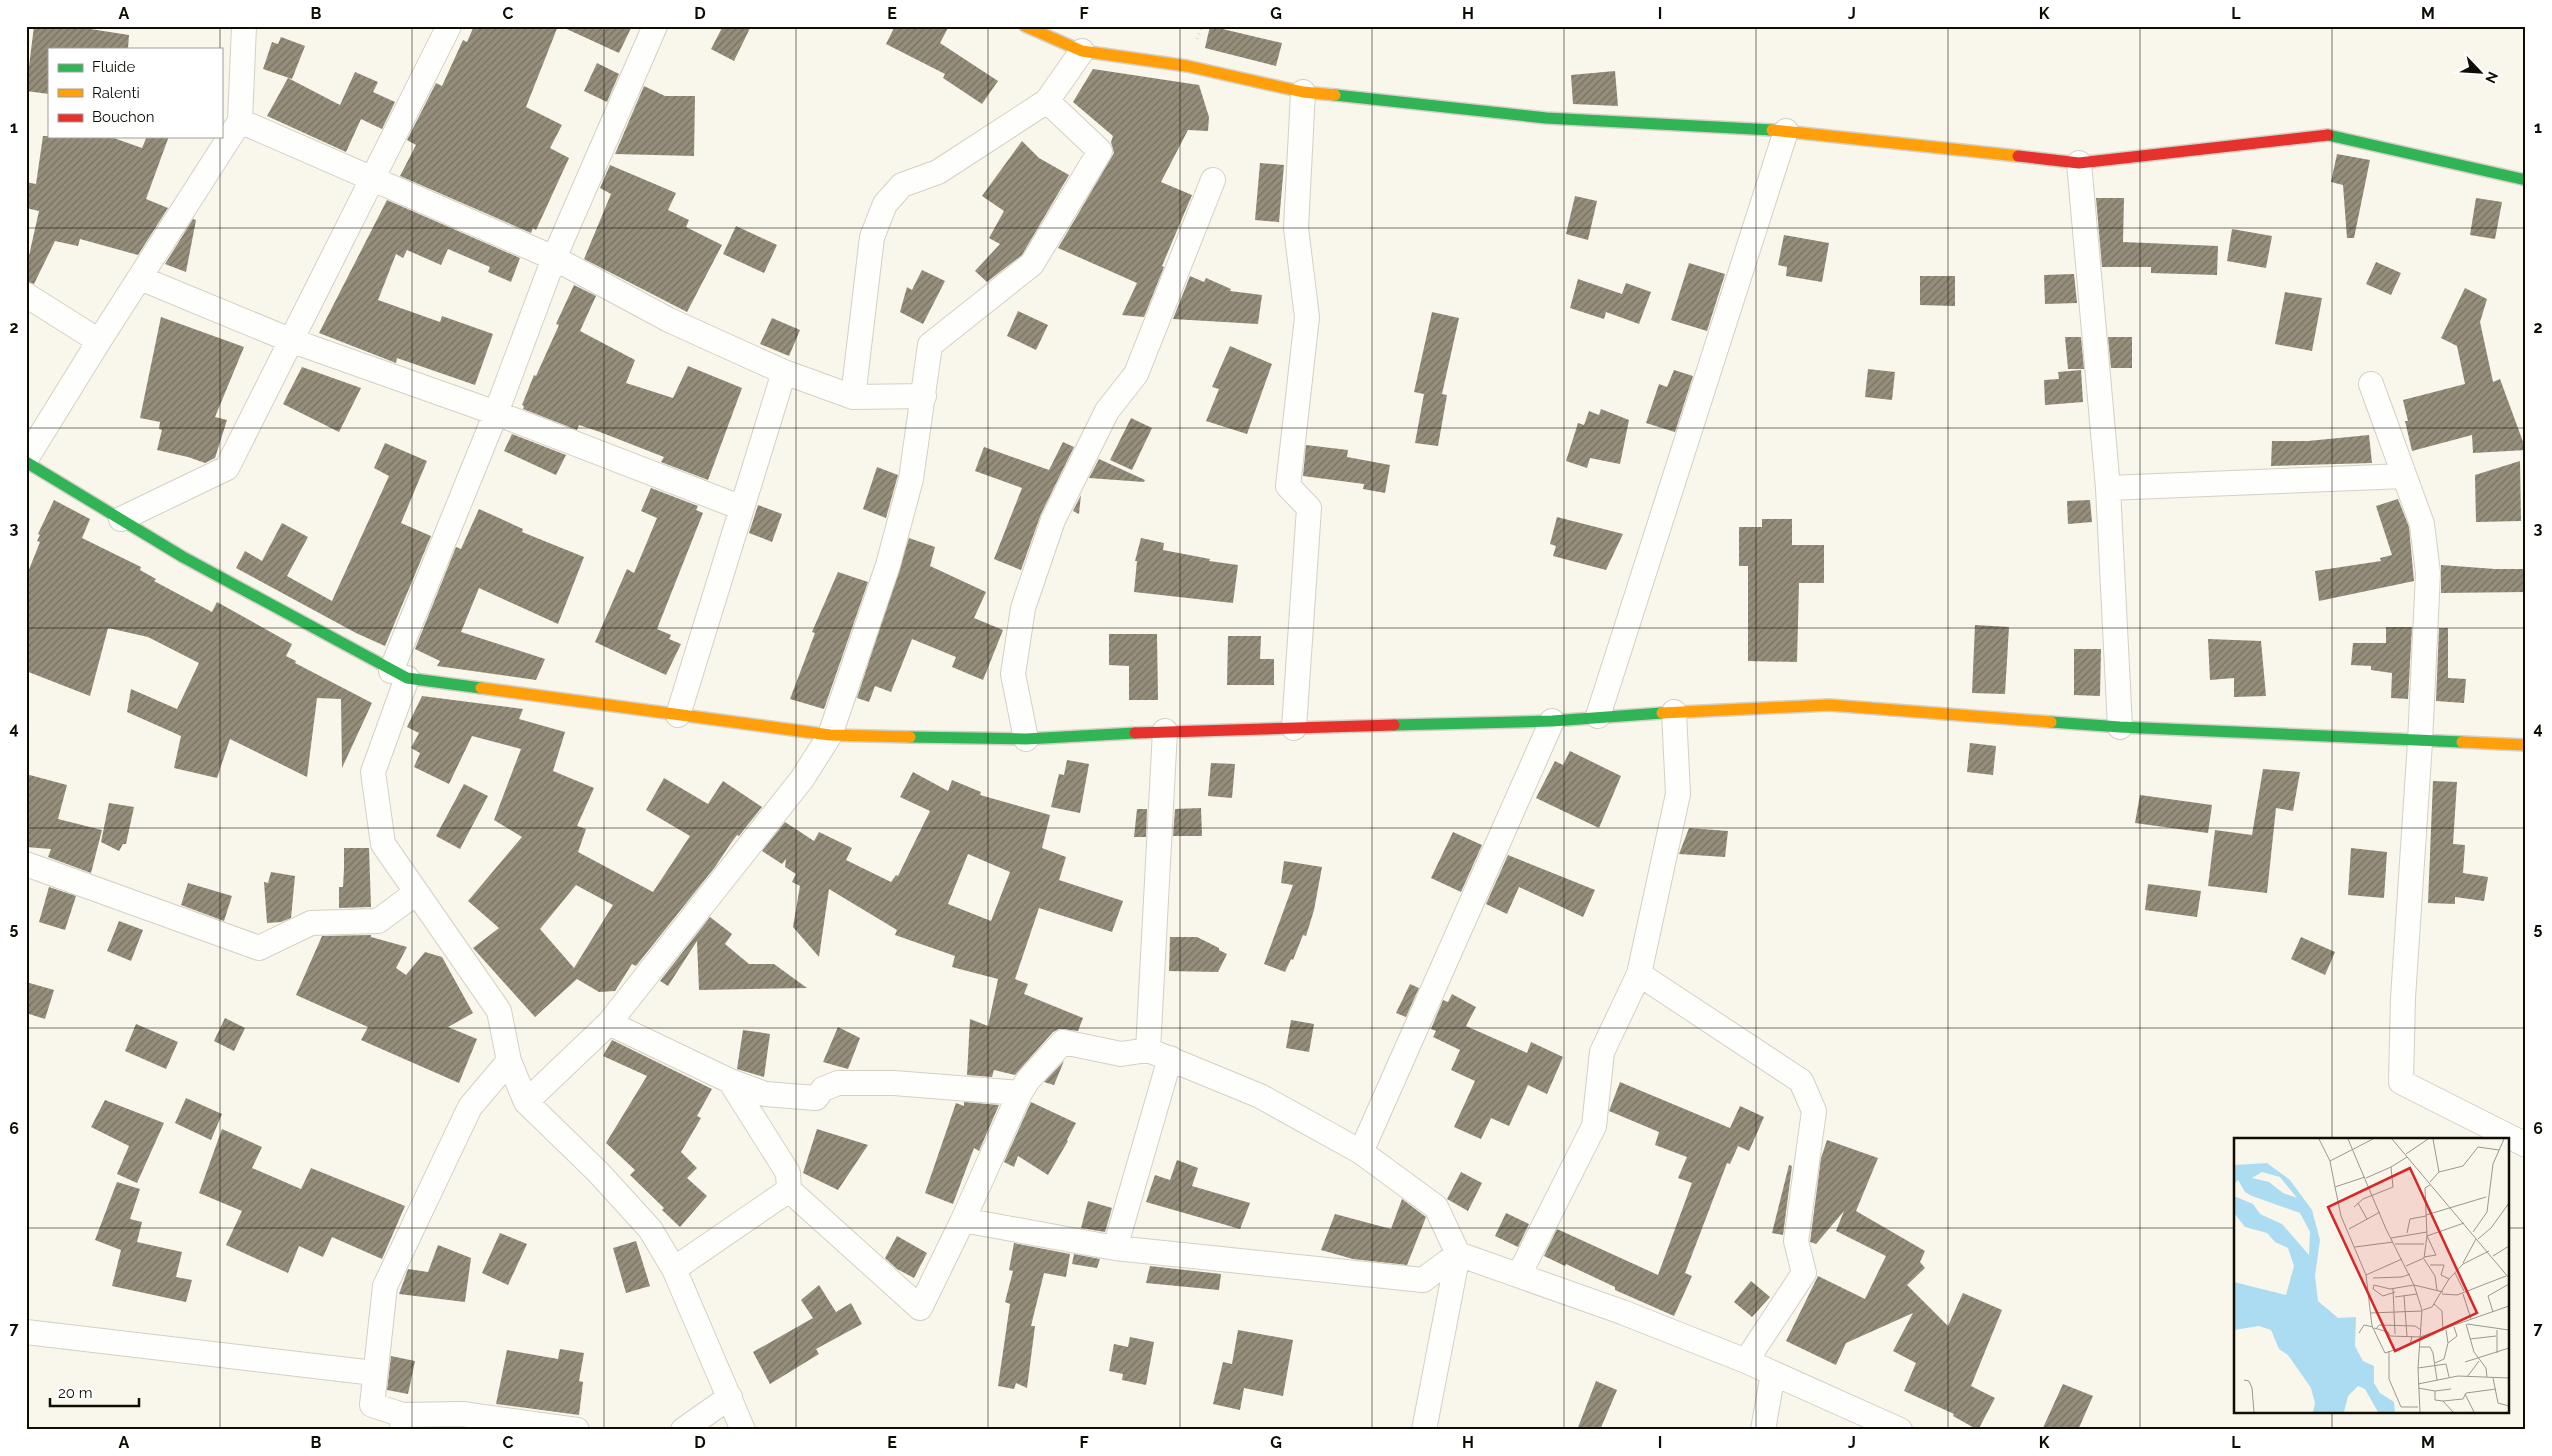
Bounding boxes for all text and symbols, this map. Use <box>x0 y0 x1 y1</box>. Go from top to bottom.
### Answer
text: A <box>119 4 130 23</box>
text: B <box>311 4 322 23</box>
text: C <box>503 4 514 23</box>
text: D <box>694 4 706 23</box>
text: E <box>887 4 897 23</box>
text: F <box>1079 4 1089 23</box>
text: G <box>1270 4 1282 23</box>
text: H <box>1462 4 1474 23</box>
text: I <box>1658 4 1662 23</box>
text: J <box>1848 4 1856 23</box>
text: K <box>2039 4 2050 23</box>
text: L <box>2231 4 2241 23</box>
text: M <box>2421 4 2435 23</box>
legend <box>48 48 222 138</box>
north arrow <box>2454 48 2504 98</box>
text: Fluide <box>92 58 135 76</box>
text: N <box>2482 69 2501 86</box>
text: Ralenti <box>92 84 140 102</box>
text: Bouchon <box>92 108 154 126</box>
text: 1 <box>10 118 18 137</box>
text: 1 <box>2534 118 2542 137</box>
text: 2 <box>9 318 19 337</box>
text: 2 <box>2533 318 2543 337</box>
text: 3 <box>10 519 19 538</box>
text: 3 <box>2534 519 2543 538</box>
text: 4 <box>9 719 19 738</box>
text: 4 <box>2533 719 2543 738</box>
text: 5 <box>10 919 19 938</box>
text: 5 <box>2534 919 2543 938</box>
text: 6 <box>9 1119 19 1138</box>
text: 6 <box>2533 1119 2543 1138</box>
inset map <box>2234 1138 2510 1414</box>
text: 7 <box>10 1319 19 1338</box>
text: 7 <box>2534 1319 2543 1338</box>
scale bar <box>50 1376 139 1408</box>
text: 20 m <box>58 1384 93 1402</box>
text: A <box>119 1433 130 1452</box>
text: B <box>311 1433 322 1452</box>
text: C <box>503 1433 514 1452</box>
text: D <box>694 1433 706 1452</box>
text: E <box>887 1433 897 1452</box>
text: F <box>1079 1433 1089 1452</box>
text: G <box>1270 1433 1282 1452</box>
text: H <box>1462 1433 1474 1452</box>
text: I <box>1658 1433 1662 1452</box>
text: J <box>1848 1433 1856 1452</box>
text: K <box>2039 1433 2050 1452</box>
text: L <box>2231 1433 2241 1452</box>
text: M <box>2421 1433 2435 1452</box>

